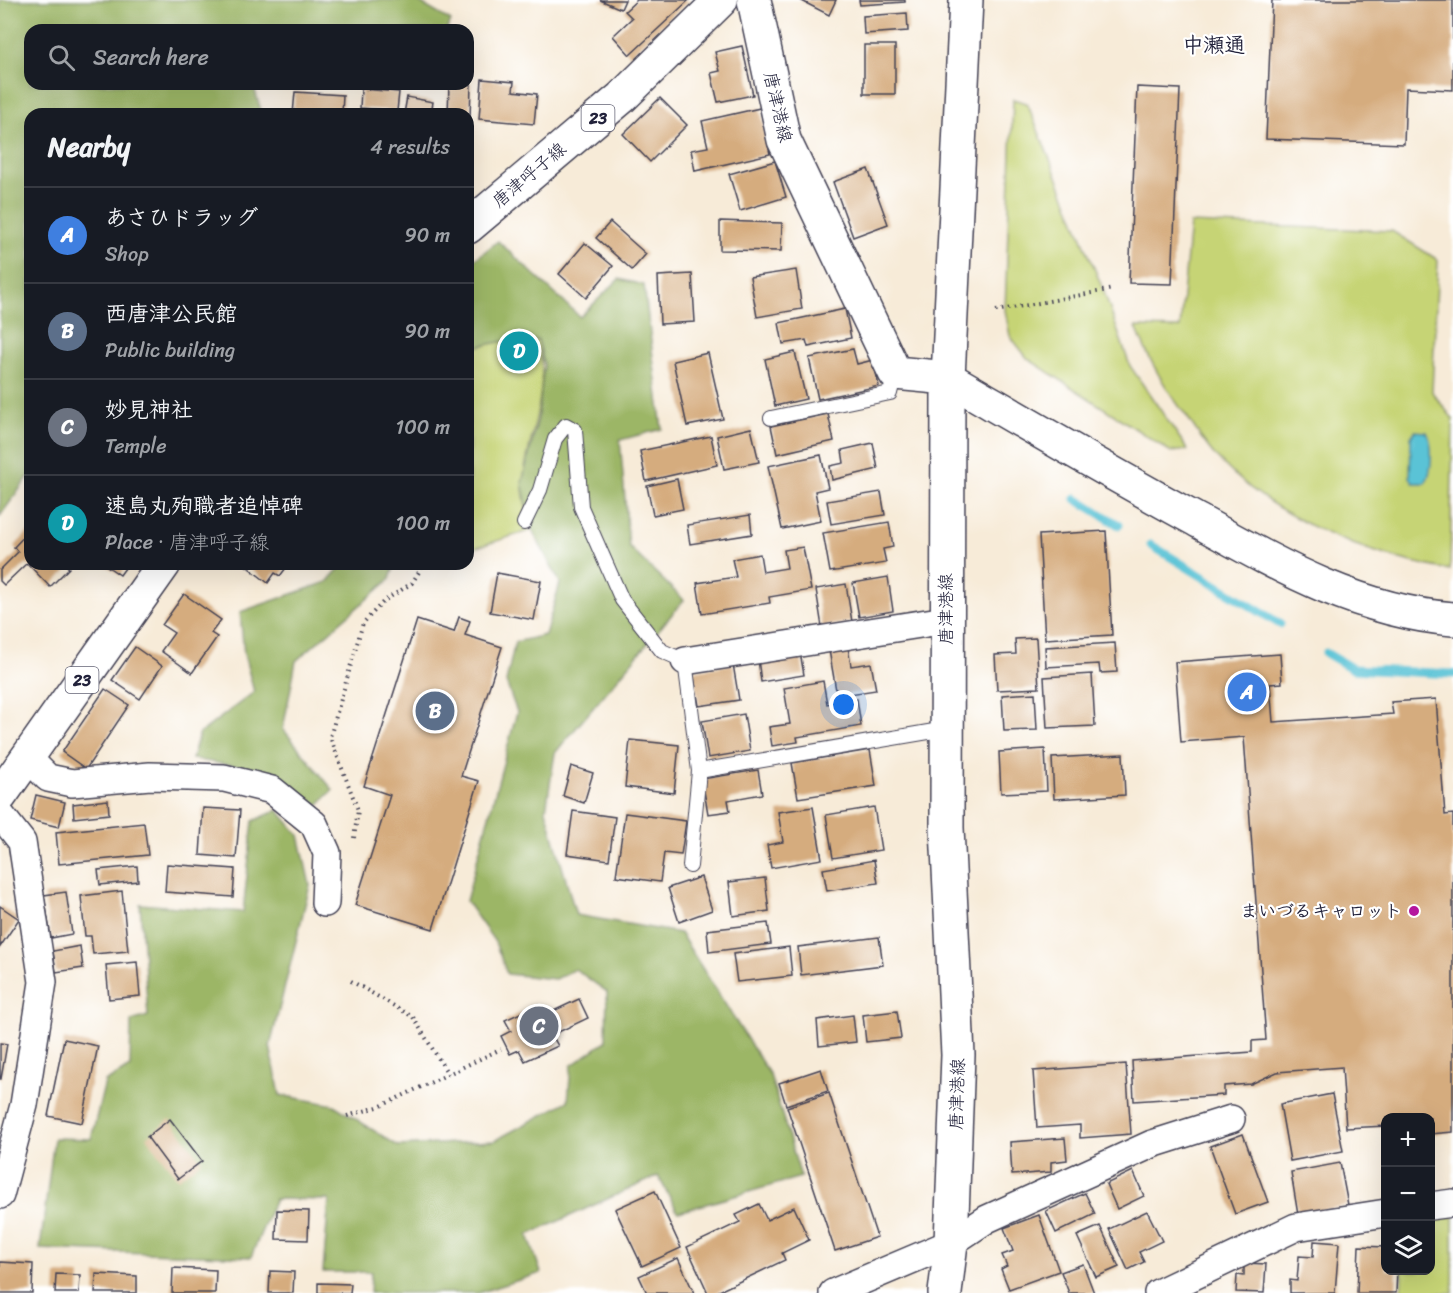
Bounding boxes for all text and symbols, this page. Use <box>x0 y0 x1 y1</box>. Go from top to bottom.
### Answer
search box <box>24 24 474 90</box>
district label: 中瀬通 <box>1183 26 1246 64</box>
text: Search here <box>93 38 209 77</box>
icon: search <box>45 41 78 74</box>
street label: 唐津港線 <box>754 68 802 146</box>
road number: 23 <box>582 105 614 131</box>
text: Nearby <box>48 124 130 170</box>
text: 4 results <box>370 130 450 165</box>
street label: 唐津呼子線 <box>484 134 574 216</box>
text: あさひドラッグ <box>105 198 258 237</box>
text: A <box>61 218 74 253</box>
text: 90 m <box>405 218 450 253</box>
text: Shop <box>105 237 149 272</box>
text: 西唐津公民館 <box>105 294 237 333</box>
text: B <box>61 314 74 349</box>
text: 90 m <box>405 314 450 349</box>
pin: D <box>500 328 538 374</box>
text: Public building <box>105 333 235 368</box>
text: 妙見神社 <box>105 390 193 429</box>
text: C <box>61 410 74 445</box>
text: 100 m <box>396 410 450 445</box>
text: Temple <box>105 429 167 464</box>
text: 速島丸殉職者追悼碑 <box>105 486 303 525</box>
text: D <box>62 506 73 541</box>
text: 100 m <box>396 506 450 541</box>
text: Place · 唐津呼子線 <box>105 525 269 560</box>
street label: 唐津港線 <box>930 573 962 645</box>
road number: 23 <box>66 667 98 693</box>
pin: A <box>1228 670 1266 714</box>
pin: B <box>416 688 454 734</box>
your location <box>829 690 858 719</box>
place label: まいづるキャロット <box>1240 895 1402 927</box>
marker: まいづるキャロット <box>1407 904 1421 918</box>
pin: C <box>520 1004 558 1048</box>
street label: 唐津港線 <box>940 1057 974 1131</box>
map controls <box>1381 1113 1435 1275</box>
button: + <box>1381 1113 1435 1167</box>
button: − <box>1381 1167 1435 1221</box>
button: layers <box>1381 1221 1435 1275</box>

